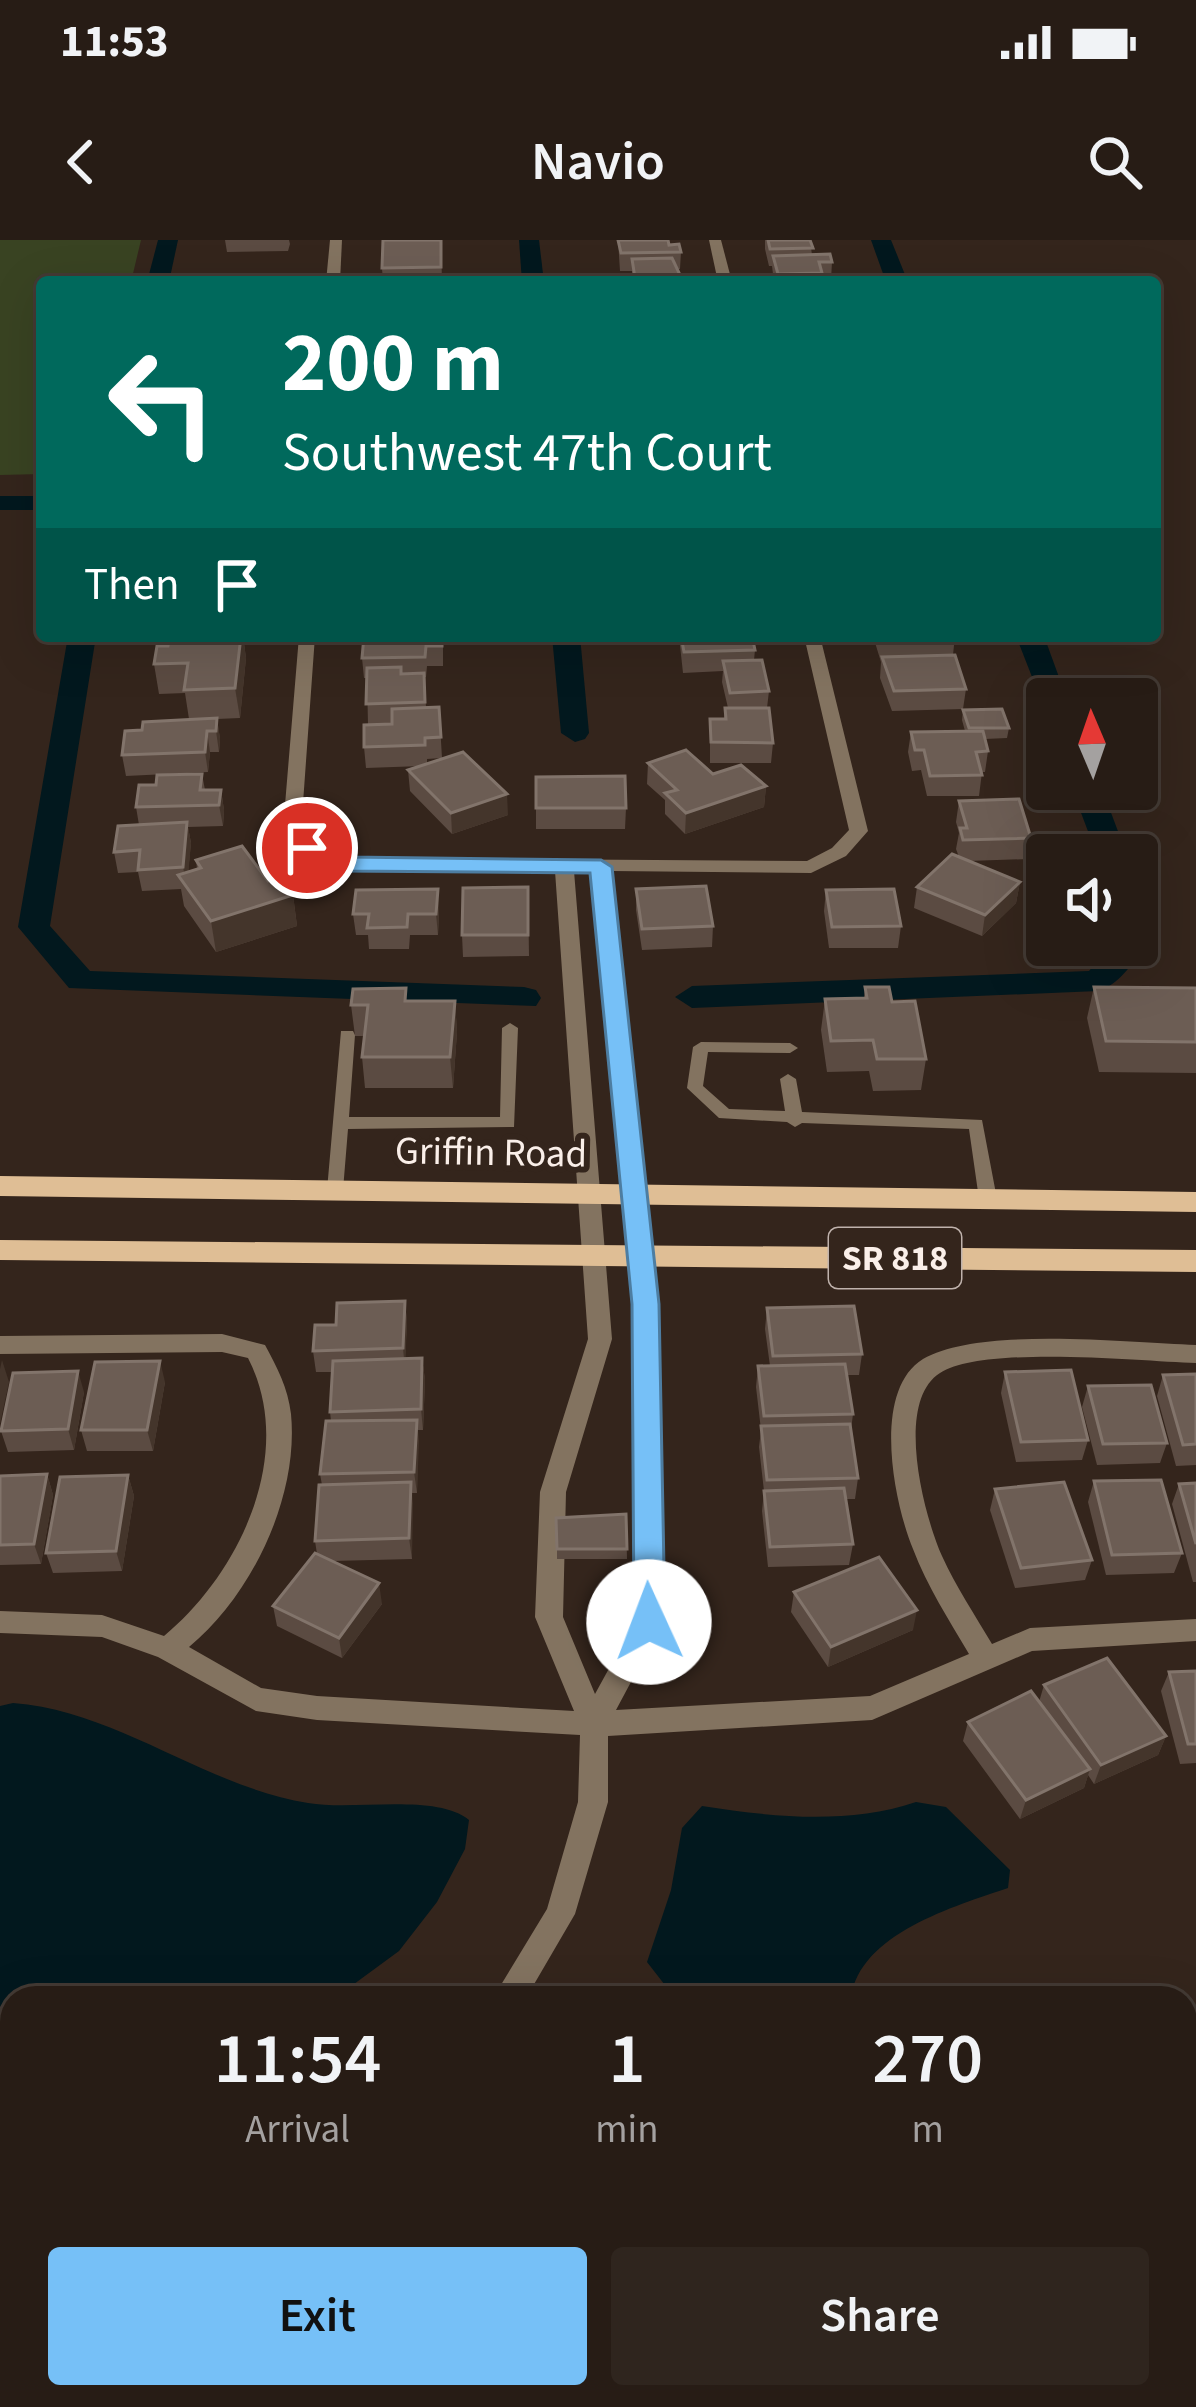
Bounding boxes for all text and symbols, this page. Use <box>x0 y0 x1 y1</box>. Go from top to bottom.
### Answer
text: 11:53 <box>60 10 169 74</box>
text: Navio <box>531 124 665 201</box>
icon: back <box>48 129 114 195</box>
icon: search <box>1082 129 1148 195</box>
text: 200 m <box>282 304 504 424</box>
icon: left <box>84 324 240 480</box>
text: Southwest 47th Court <box>282 415 772 492</box>
icon: arrive <box>204 552 270 618</box>
text: Then <box>84 553 180 617</box>
north arrow <box>1026 678 1158 810</box>
map controls <box>1026 678 1158 966</box>
pin <box>256 797 358 899</box>
icon: arrive <box>274 815 340 881</box>
button: sound <box>1026 834 1158 966</box>
street label: Griffin Road <box>394 1123 588 1183</box>
road number: SR 818 <box>829 1228 961 1288</box>
position arrow <box>586 1559 712 1685</box>
text: 11:54 <box>214 2008 381 2111</box>
text: 1 <box>608 2008 645 2111</box>
text: 270 <box>872 2008 983 2111</box>
text: Arrival <box>245 2102 350 2158</box>
text: min <box>595 2102 659 2158</box>
text: m <box>912 2102 944 2158</box>
button: Exit <box>48 2247 587 2385</box>
button: Share <box>611 2247 1149 2385</box>

